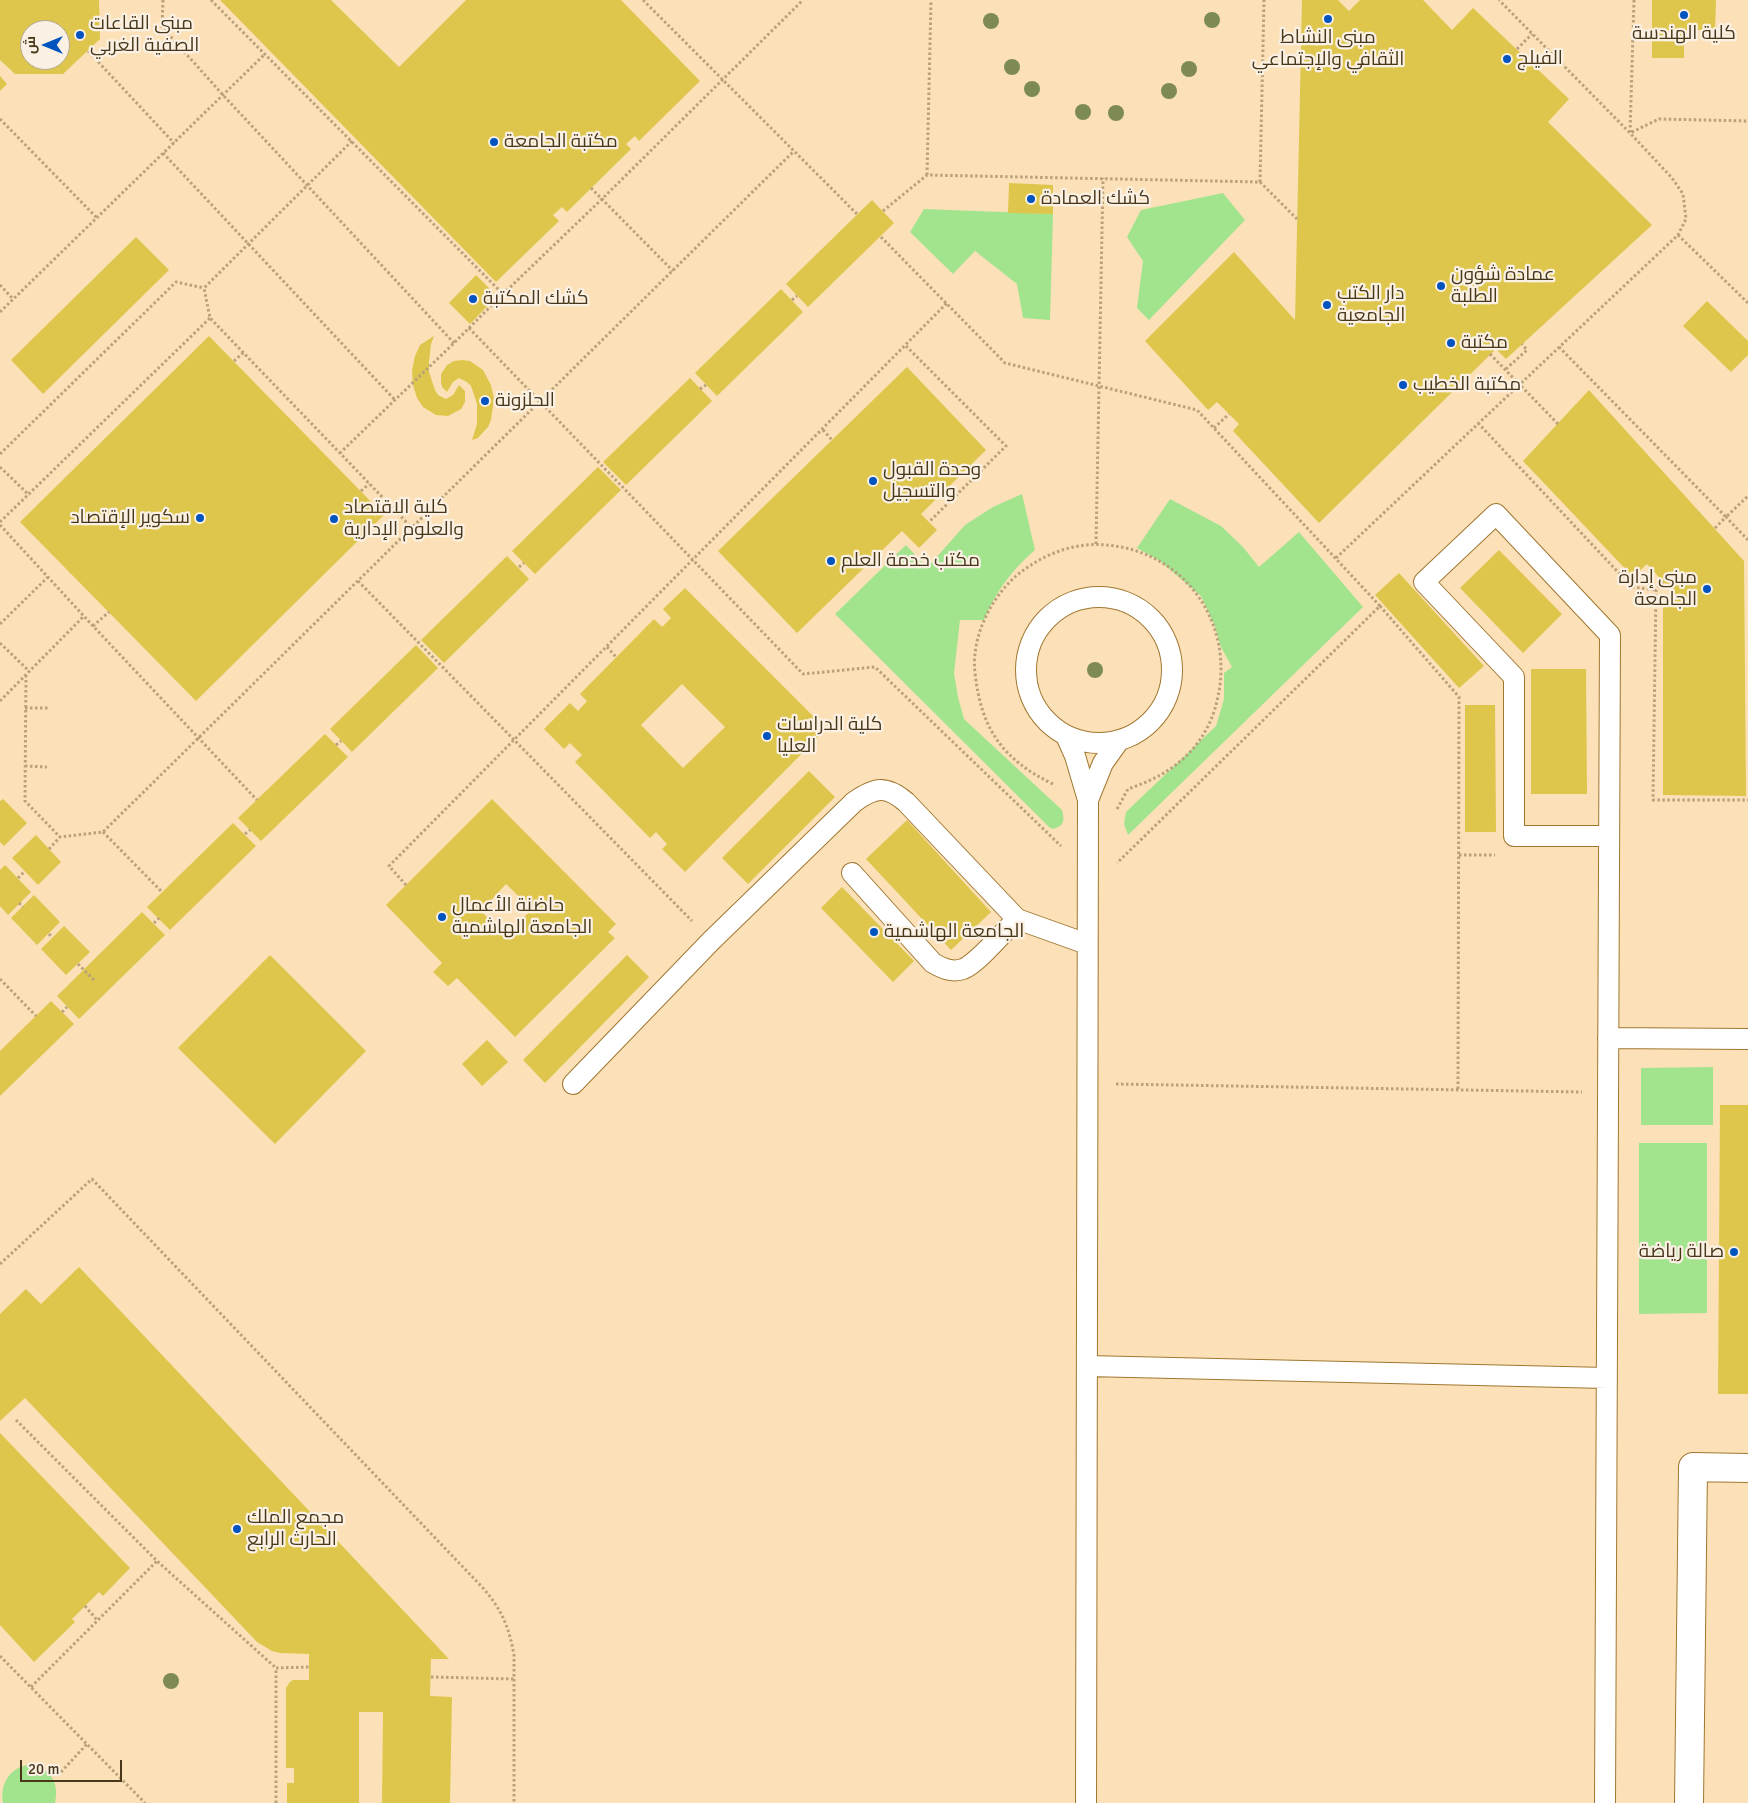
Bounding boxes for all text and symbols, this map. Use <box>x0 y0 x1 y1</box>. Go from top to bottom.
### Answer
marker: كلية الهندسة <box>1678 9 1690 21</box>
place label: مبنى القاعات الصفية الغربي <box>90 13 199 57</box>
marker: مبنى النشاط الثقافي والإجتماعي <box>1322 13 1334 25</box>
north arrow <box>20 20 70 70</box>
place label: كلية الهندسة <box>1632 23 1736 45</box>
place label: مبنى النشاط الثقافي والإجتماعي <box>1252 27 1404 71</box>
marker: مبنى القاعات الصفية الغربي <box>74 29 86 41</box>
text: ش <box>22 36 39 54</box>
place label: الفيلج <box>1517 48 1563 70</box>
marker: الفيلج <box>1501 53 1513 65</box>
place label: مكتبة الجامعة <box>504 131 618 153</box>
marker: مكتبة الجامعة <box>488 136 500 148</box>
place label: كشك العمادة <box>1041 188 1150 210</box>
marker: كشك العمادة <box>1025 193 1037 205</box>
place label: عمادة شؤون الطلبة <box>1451 264 1555 308</box>
marker: عمادة شؤون الطلبة <box>1435 280 1447 292</box>
place label: دار الكتب الجامعية <box>1337 283 1405 327</box>
place label: كشك المكتبة <box>483 288 589 310</box>
marker: كشك المكتبة <box>467 293 479 305</box>
marker: دار الكتب الجامعية <box>1321 299 1333 311</box>
place label: مكتبة <box>1461 332 1508 354</box>
marker: مكتبة <box>1445 337 1457 349</box>
place label: مكتبة الخطيب <box>1413 374 1521 396</box>
marker: مكتبة الخطيب <box>1397 379 1409 391</box>
place label: الحلزونة <box>495 390 555 412</box>
marker: الحلزونة <box>479 395 491 407</box>
place label: وحدة القبول والتسجيل <box>883 459 981 503</box>
marker: وحدة القبول والتسجيل <box>867 475 879 487</box>
place label: كلية الاقتصاد والعلوم الإدارية <box>344 497 464 541</box>
place label: سكوير الإقتصاد <box>70 507 190 529</box>
marker: سكوير الإقتصاد <box>194 512 206 524</box>
marker: كلية الاقتصاد والعلوم الإدارية <box>328 513 340 525</box>
place label: مكتب خدمة العلم <box>841 550 980 572</box>
marker: مكتب خدمة العلم <box>825 555 837 567</box>
place label: مبنى إدارة الجامعة <box>1618 567 1697 611</box>
marker: مبنى إدارة الجامعة <box>1701 583 1713 595</box>
place label: كلية الدراسات العليا <box>777 714 882 758</box>
marker: كلية الدراسات العليا <box>761 730 773 742</box>
place label: حاضنة الأعمال الجامعة الهاشمية <box>452 895 592 939</box>
marker: حاضنة الأعمال الجامعة الهاشمية <box>436 911 448 923</box>
place label: الجامعة الهاشمية <box>884 921 1024 943</box>
marker: الجامعة الهاشمية <box>868 926 880 938</box>
place label: صالة رياضة <box>1639 1241 1724 1263</box>
marker: صالة رياضة <box>1728 1246 1740 1258</box>
place label: مجمع الملك الحارث الرابع <box>247 1507 344 1551</box>
marker: مجمع الملك الحارث الرابع <box>231 1523 243 1535</box>
scale bar <box>22 1750 125 1782</box>
text: 20 m <box>28 1760 59 1778</box>

